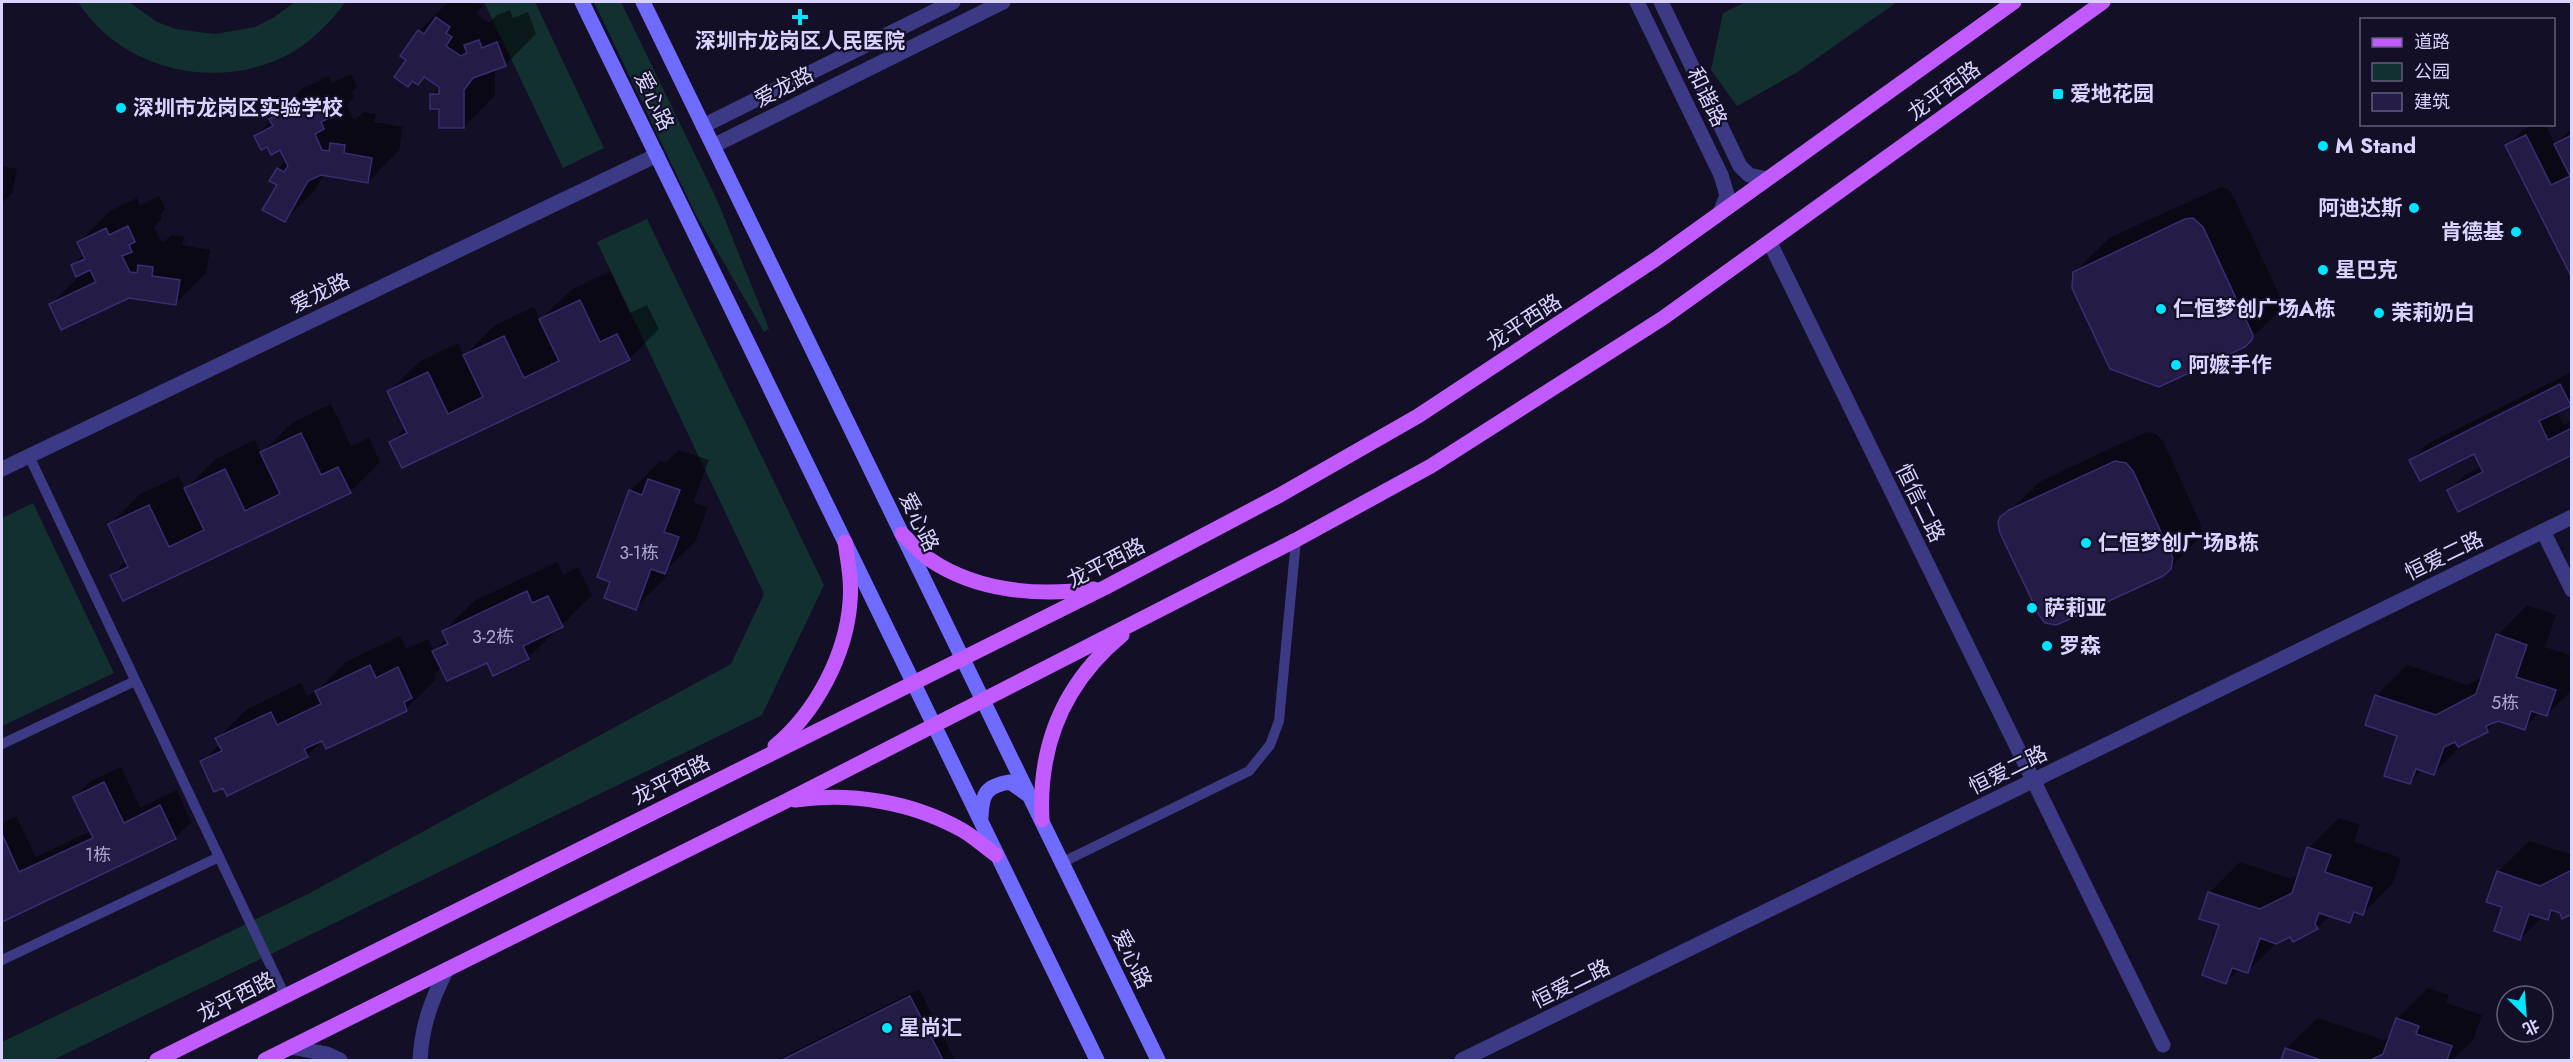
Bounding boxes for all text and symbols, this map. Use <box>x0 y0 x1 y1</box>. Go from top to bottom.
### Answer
marker: 深圳市龙岗区人民医院 <box>791 8 809 26</box>
legend <box>2360 18 2555 126</box>
place label: 深圳市龙岗区人民医院 <box>695 26 905 56</box>
text: 道路 <box>2414 29 2450 55</box>
street label: 龙平西路 <box>1901 54 1987 128</box>
street label: 爱龙路 <box>749 59 819 115</box>
text: 公园 <box>2414 59 2450 85</box>
street label: 和谐路 <box>1680 62 1734 132</box>
street label: 爱心路 <box>627 66 681 136</box>
place label: 爱地花园 <box>2070 79 2154 109</box>
marker: 爱地花园 <box>2051 87 2065 101</box>
text: 建筑 <box>2414 89 2450 115</box>
place label: 深圳市龙岗区实验学校 <box>133 93 343 123</box>
marker: 深圳市龙岗区实验学校 <box>114 101 128 115</box>
place label: M Stand <box>2335 131 2416 161</box>
marker: M Stand <box>2316 139 2330 153</box>
place label: 阿迪达斯 <box>2318 193 2402 223</box>
marker: 阿迪达斯 <box>2407 201 2421 215</box>
place label: 肯德基 <box>2441 217 2504 247</box>
marker: 肯德基 <box>2509 225 2523 239</box>
place label: 星巴克 <box>2335 255 2398 285</box>
marker: 星巴克 <box>2316 263 2330 277</box>
street label: 爱龙路 <box>285 266 355 320</box>
street label: 龙平西路 <box>1481 287 1567 357</box>
place label: 仁恒梦创广场A栋 <box>2173 294 2335 324</box>
place label: 茉莉奶白 <box>2391 298 2475 328</box>
marker: 仁恒梦创广场A栋 <box>2154 302 2168 316</box>
marker: 茉莉奶白 <box>2372 306 2386 320</box>
place label: 阿嬷手作 <box>2188 350 2272 380</box>
marker: 阿嬷手作 <box>2169 358 2183 372</box>
street label: 恒信二路 <box>1888 459 1952 547</box>
street label: 爱心路 <box>892 487 946 557</box>
street label: 恒爱二路 <box>2400 524 2488 588</box>
place label: 仁恒梦创广场B栋 <box>2098 528 2259 558</box>
street label: 龙平西路 <box>1062 531 1150 595</box>
marker: 仁恒梦创广场B栋 <box>2079 536 2093 550</box>
house number: 3-1栋 <box>619 540 659 566</box>
place label: 萨莉亚 <box>2044 593 2107 623</box>
marker: 萨莉亚 <box>2025 601 2039 615</box>
house number: 3-2栋 <box>472 624 514 650</box>
place label: 罗森 <box>2059 631 2101 661</box>
marker: 罗森 <box>2040 639 2054 653</box>
house number: 5栋 <box>2491 690 2519 716</box>
street label: 恒爱二路 <box>1964 738 2052 802</box>
street label: 龙平西路 <box>627 748 715 812</box>
house number: 1栋 <box>85 842 111 868</box>
street label: 爱心路 <box>1105 924 1159 994</box>
street label: 恒爱二路 <box>1527 952 1615 1016</box>
street label: 龙平西路 <box>192 965 280 1029</box>
north arrow <box>2495 984 2555 1044</box>
place label: 星尚汇 <box>899 1013 962 1043</box>
text: 北 <box>2519 1013 2543 1041</box>
marker: 星尚汇 <box>880 1021 894 1035</box>

